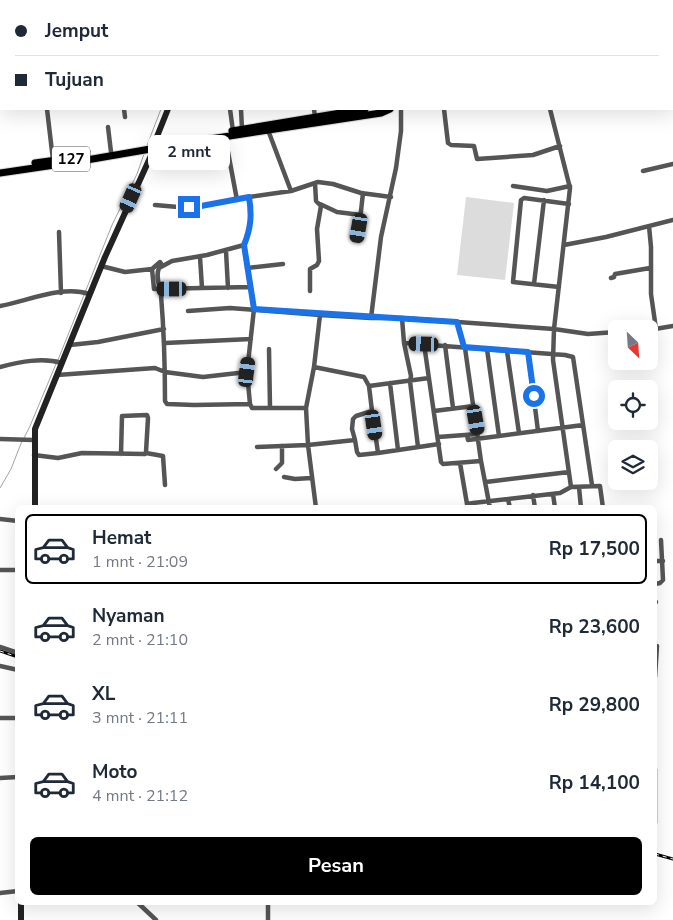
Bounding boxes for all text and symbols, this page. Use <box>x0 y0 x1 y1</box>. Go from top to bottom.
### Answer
text: Jemput <box>45 18 108 44</box>
text: Tujuan <box>45 67 104 93</box>
callout: 2 mnt <box>148 134 230 170</box>
text: 2 mnt <box>167 141 211 163</box>
road number: 127 <box>52 146 90 172</box>
car <box>118 181 143 215</box>
route end <box>178 196 200 218</box>
car <box>349 212 368 244</box>
car <box>157 282 187 297</box>
north arrow <box>608 320 658 370</box>
map controls <box>608 320 658 490</box>
car <box>408 336 439 352</box>
car <box>237 356 256 388</box>
button: locate <box>608 380 658 430</box>
route start <box>523 385 545 407</box>
car <box>466 404 485 436</box>
car <box>364 409 383 441</box>
button: layers <box>608 440 658 490</box>
text: Hemat <box>92 525 151 551</box>
icon: car <box>32 527 77 572</box>
text: Rp 17,500 <box>549 536 640 562</box>
text: 1 mnt · 21:09 <box>92 551 188 573</box>
text: Nyaman <box>92 603 165 629</box>
icon: car <box>32 605 77 650</box>
text: Rp 23,600 <box>549 614 640 640</box>
text: 2 mnt · 21:10 <box>92 629 188 651</box>
text: XL <box>92 681 115 707</box>
icon: car <box>32 683 77 728</box>
text: Rp 29,800 <box>549 692 640 718</box>
text: 3 mnt · 21:11 <box>92 707 188 729</box>
text: Moto <box>92 759 138 785</box>
icon: car <box>32 761 77 806</box>
text: Rp 14,100 <box>549 770 640 796</box>
text: 4 mnt · 21:12 <box>92 785 188 807</box>
button: Pesan <box>30 837 642 895</box>

